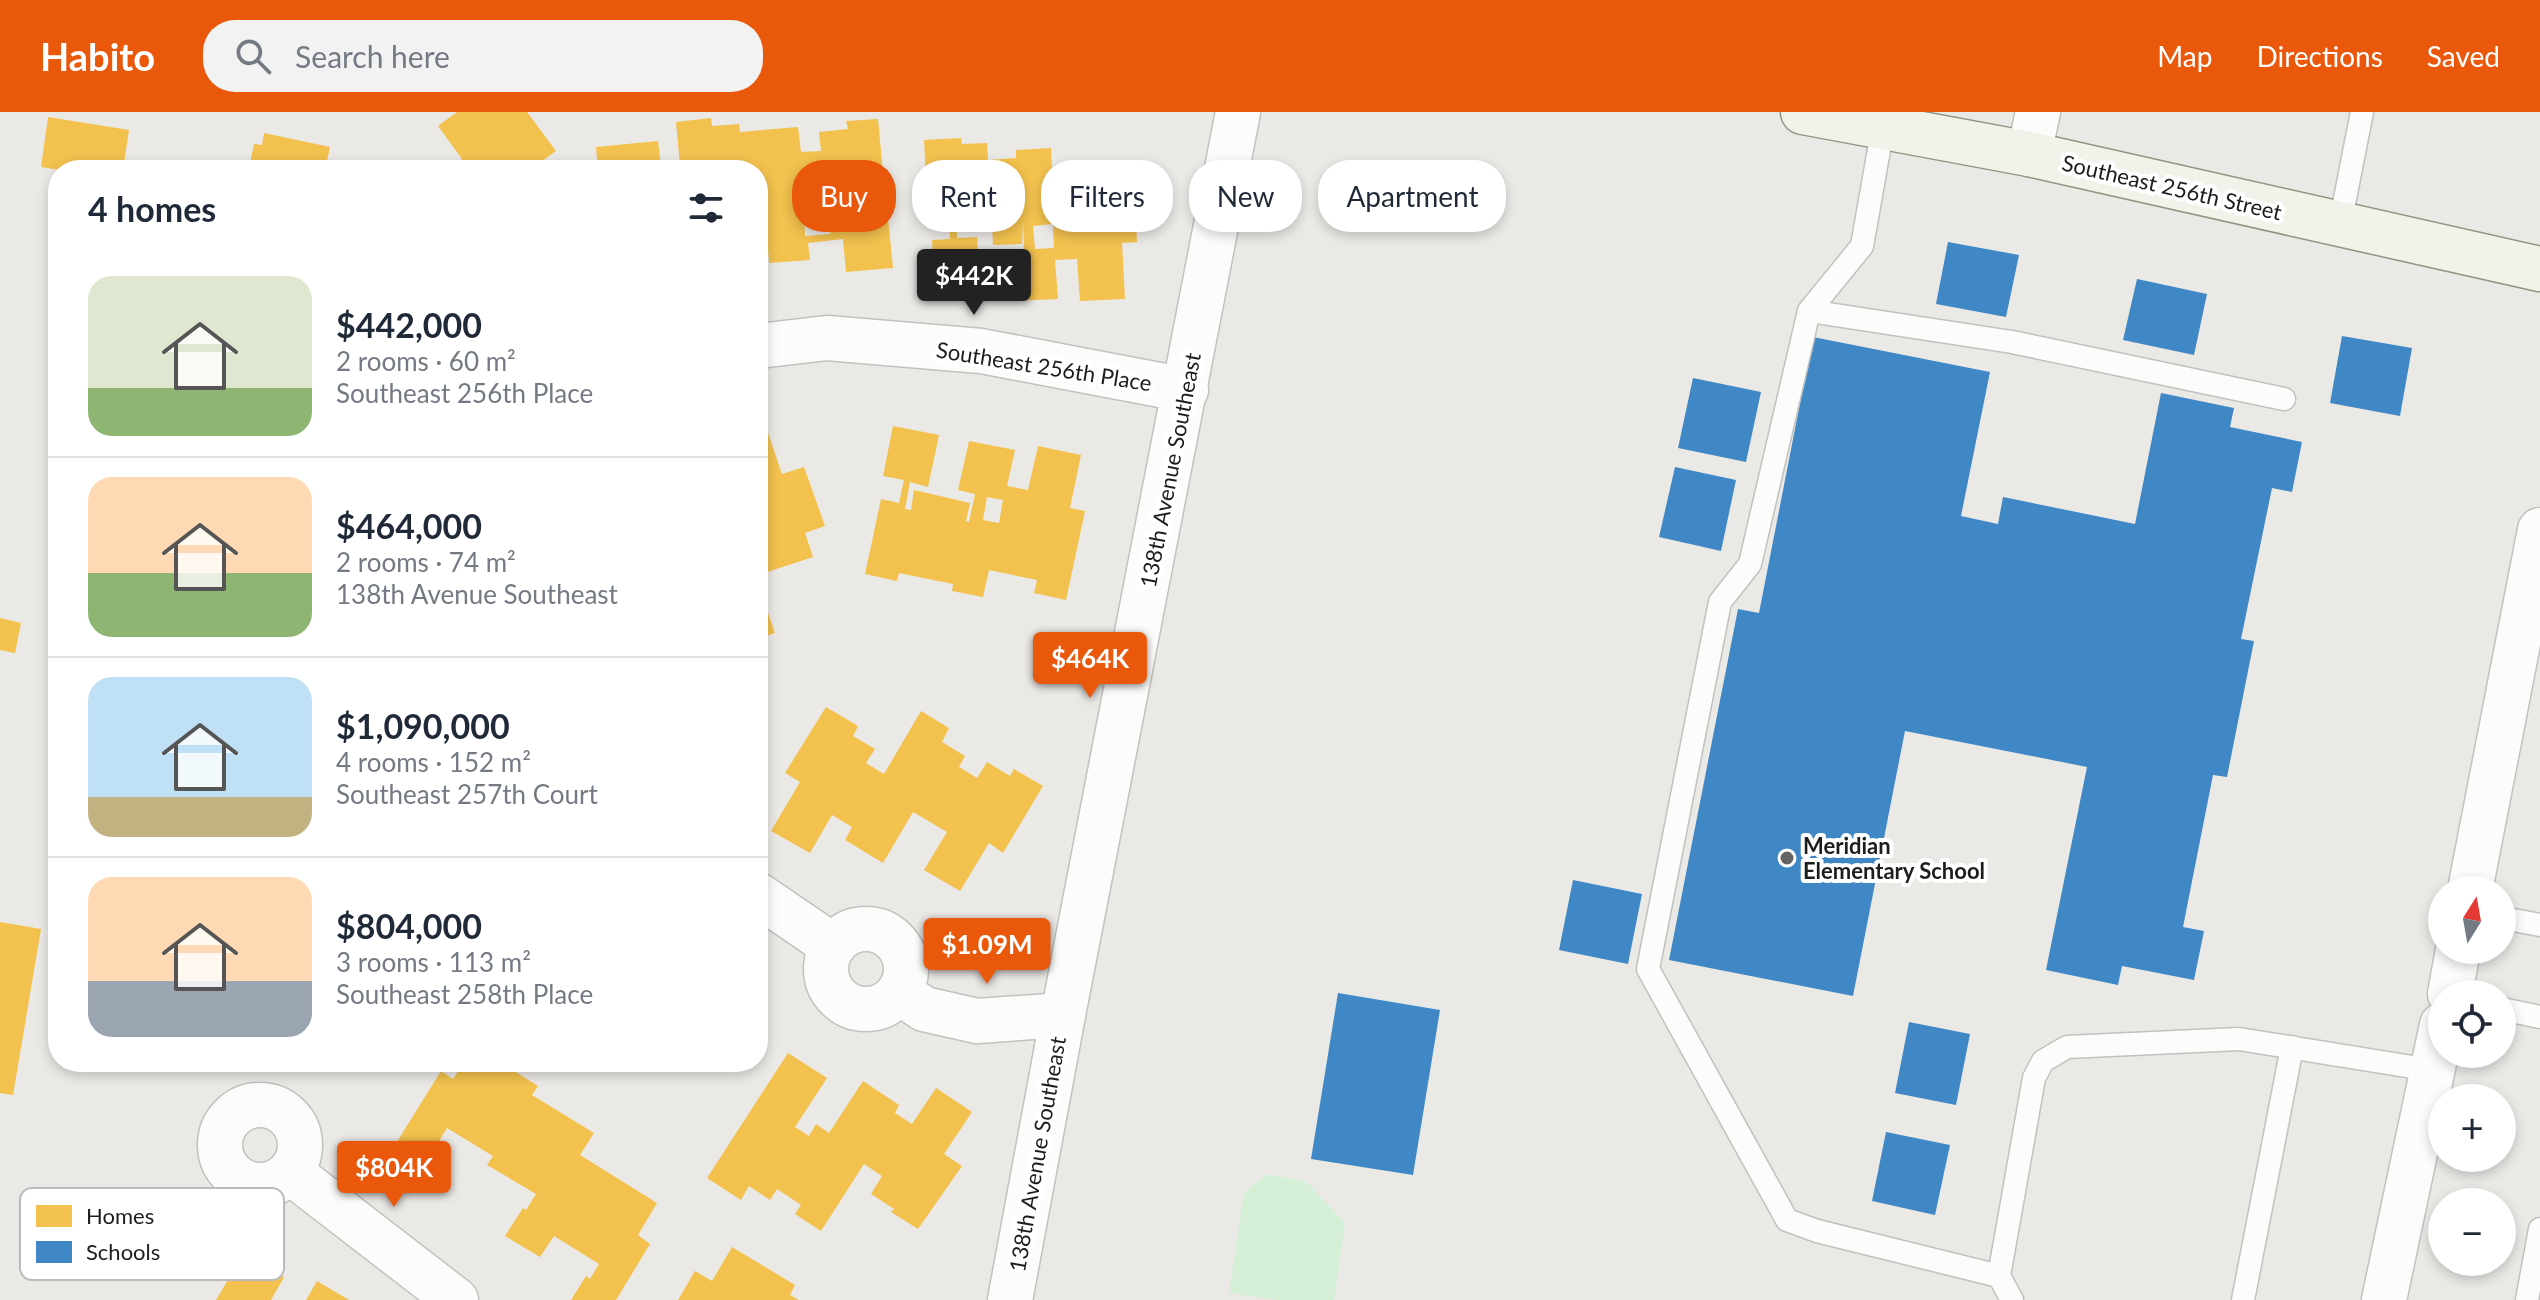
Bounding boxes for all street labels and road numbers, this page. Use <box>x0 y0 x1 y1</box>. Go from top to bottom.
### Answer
street label: Southeast 256th Street <box>2060 149 2284 225</box>
street label: Southeast 256th Place <box>934 336 1154 396</box>
street label: 138th Avenue Southeast <box>1134 350 1206 590</box>
street label: 138th Avenue Southeast <box>1003 1034 1071 1274</box>

